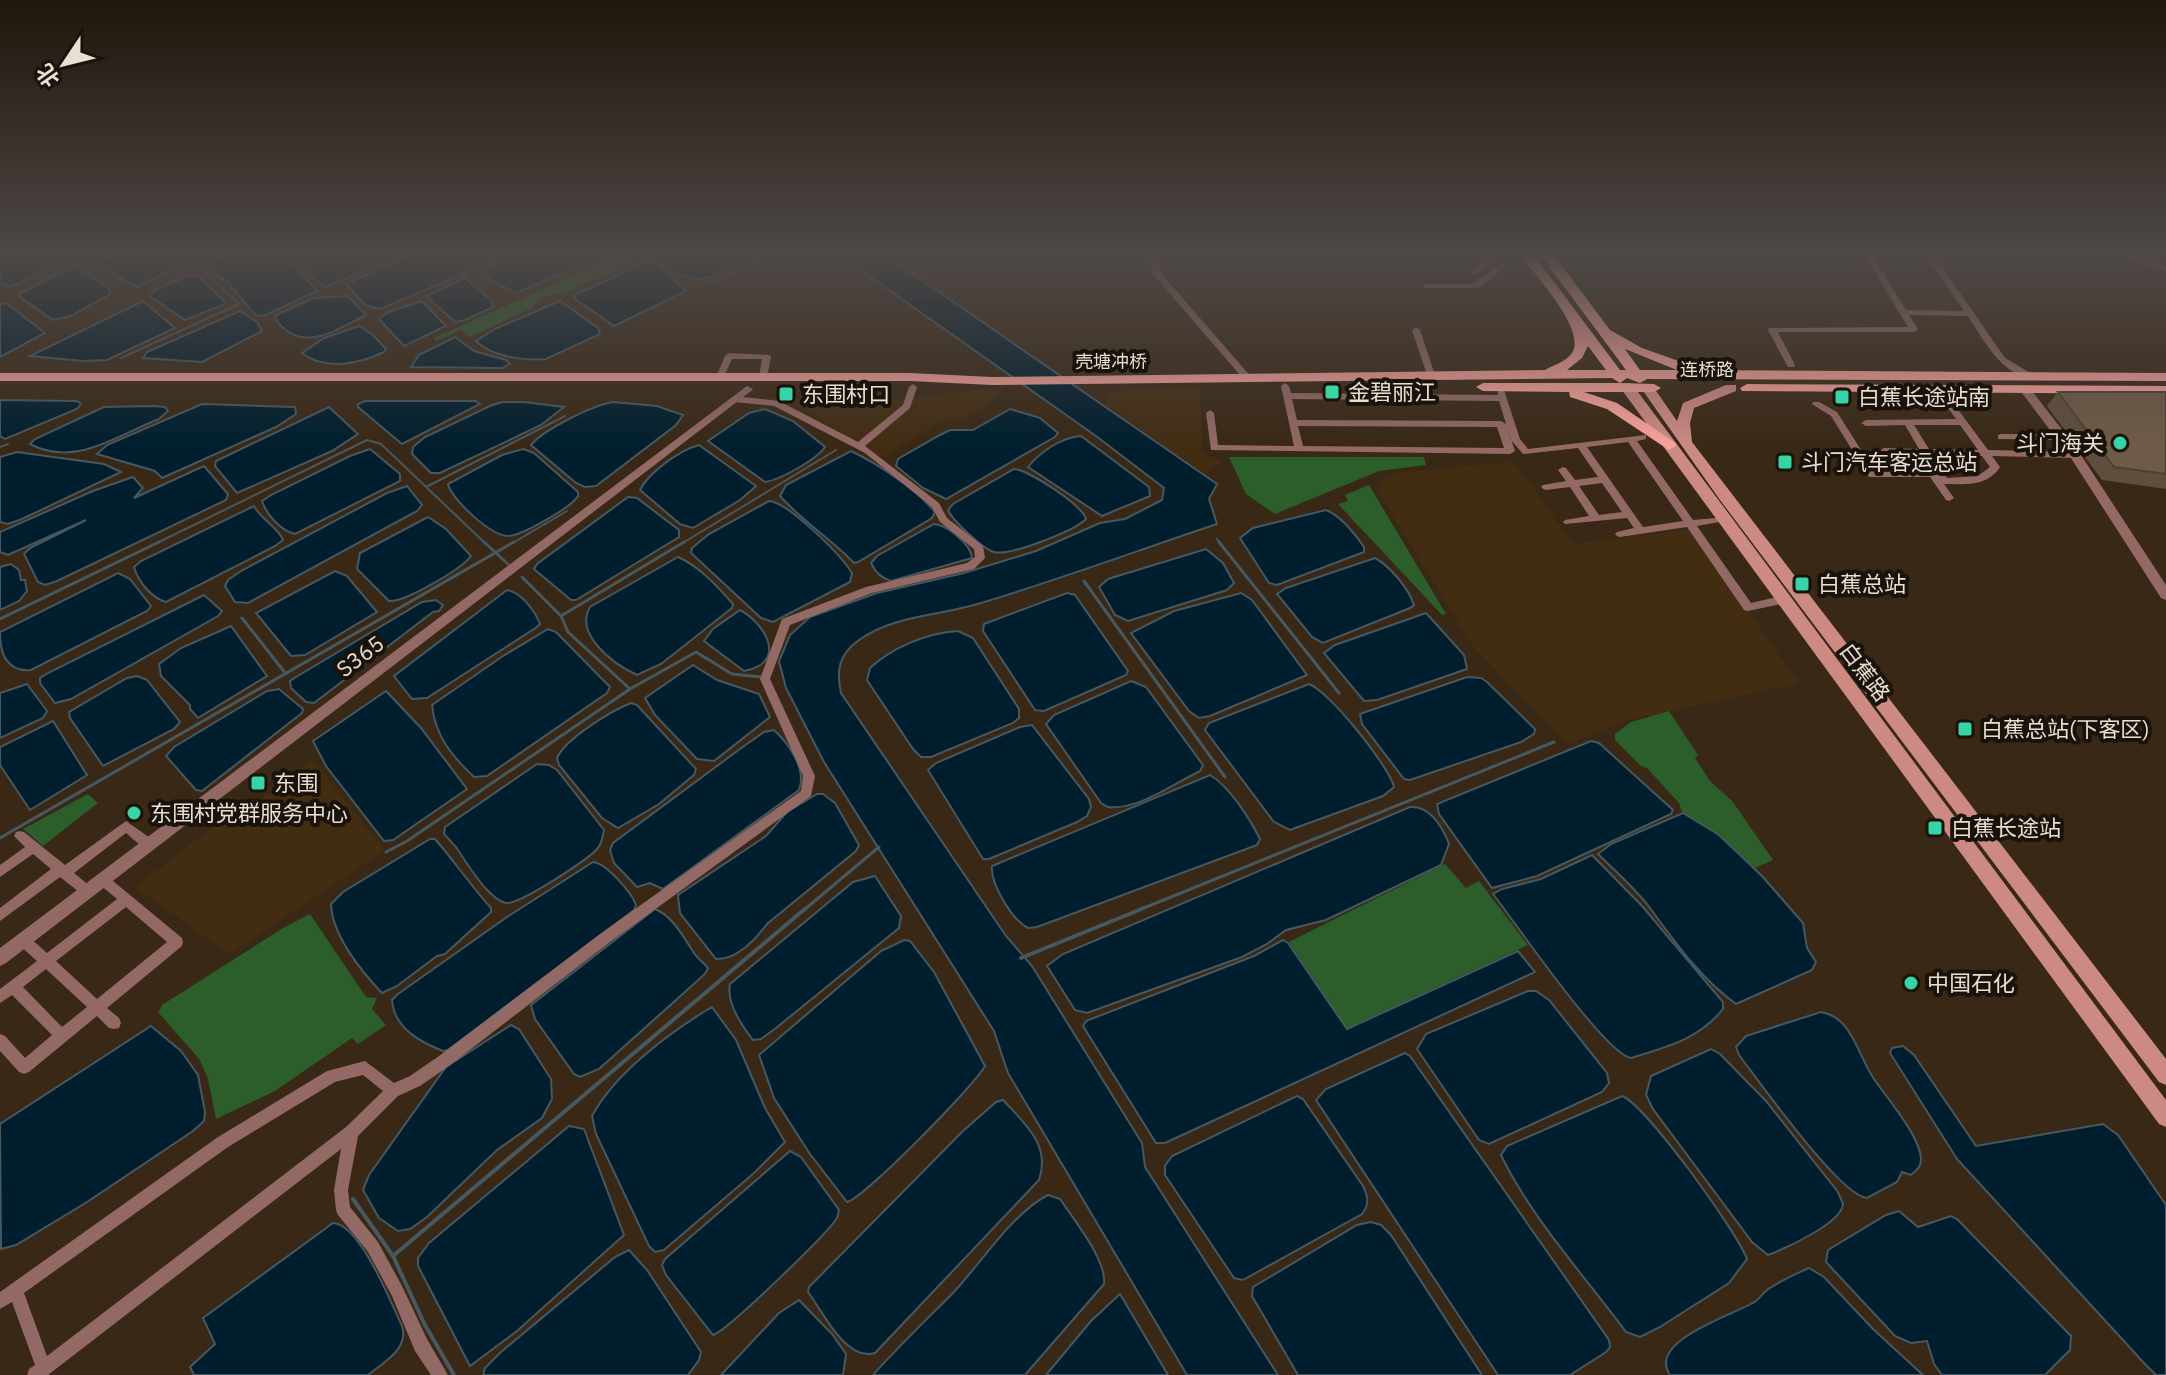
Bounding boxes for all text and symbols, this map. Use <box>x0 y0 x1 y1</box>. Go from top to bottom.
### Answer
north arrow <box>24 24 104 104</box>
text: 北 <box>29 58 65 93</box>
street label: 壳塘冲桥 <box>1075 350 1147 373</box>
street label: 连桥路 <box>1680 358 1734 381</box>
place label: 金碧丽江 <box>1348 377 1436 406</box>
place label: 东围村口 <box>802 379 890 408</box>
place label: 白蕉长途站南 <box>1858 382 1990 411</box>
marker: 金碧丽江 <box>1323 383 1341 401</box>
marker: 东围村口 <box>777 385 795 403</box>
marker: 白蕉长途站南 <box>1833 388 1851 406</box>
place label: 斗门海关 <box>2016 428 2104 457</box>
marker: 斗门海关 <box>2111 434 2129 452</box>
place label: 斗门汽车客运总站 <box>1801 447 1977 476</box>
marker: 斗门汽车客运总站 <box>1776 453 1794 471</box>
place label: 白蕉总站 <box>1818 569 1906 598</box>
marker: 白蕉总站 <box>1793 575 1811 593</box>
street label: S365 <box>330 628 389 683</box>
street label: 白蕉路 <box>1834 637 1897 707</box>
place label: 白蕉总站(下客区) <box>1981 714 2150 743</box>
marker: 白蕉总站(下客区) <box>1956 720 1974 738</box>
place label: 东围 <box>274 768 318 797</box>
marker: 东围 <box>249 774 267 792</box>
place label: 东围村党群服务中心 <box>150 798 348 827</box>
marker: 东围村党群服务中心 <box>125 804 143 822</box>
place label: 白蕉长途站 <box>1951 813 2061 842</box>
marker: 白蕉长途站 <box>1926 819 1944 837</box>
place label: 中国石化 <box>1927 968 2015 997</box>
marker: 中国石化 <box>1902 974 1920 992</box>

